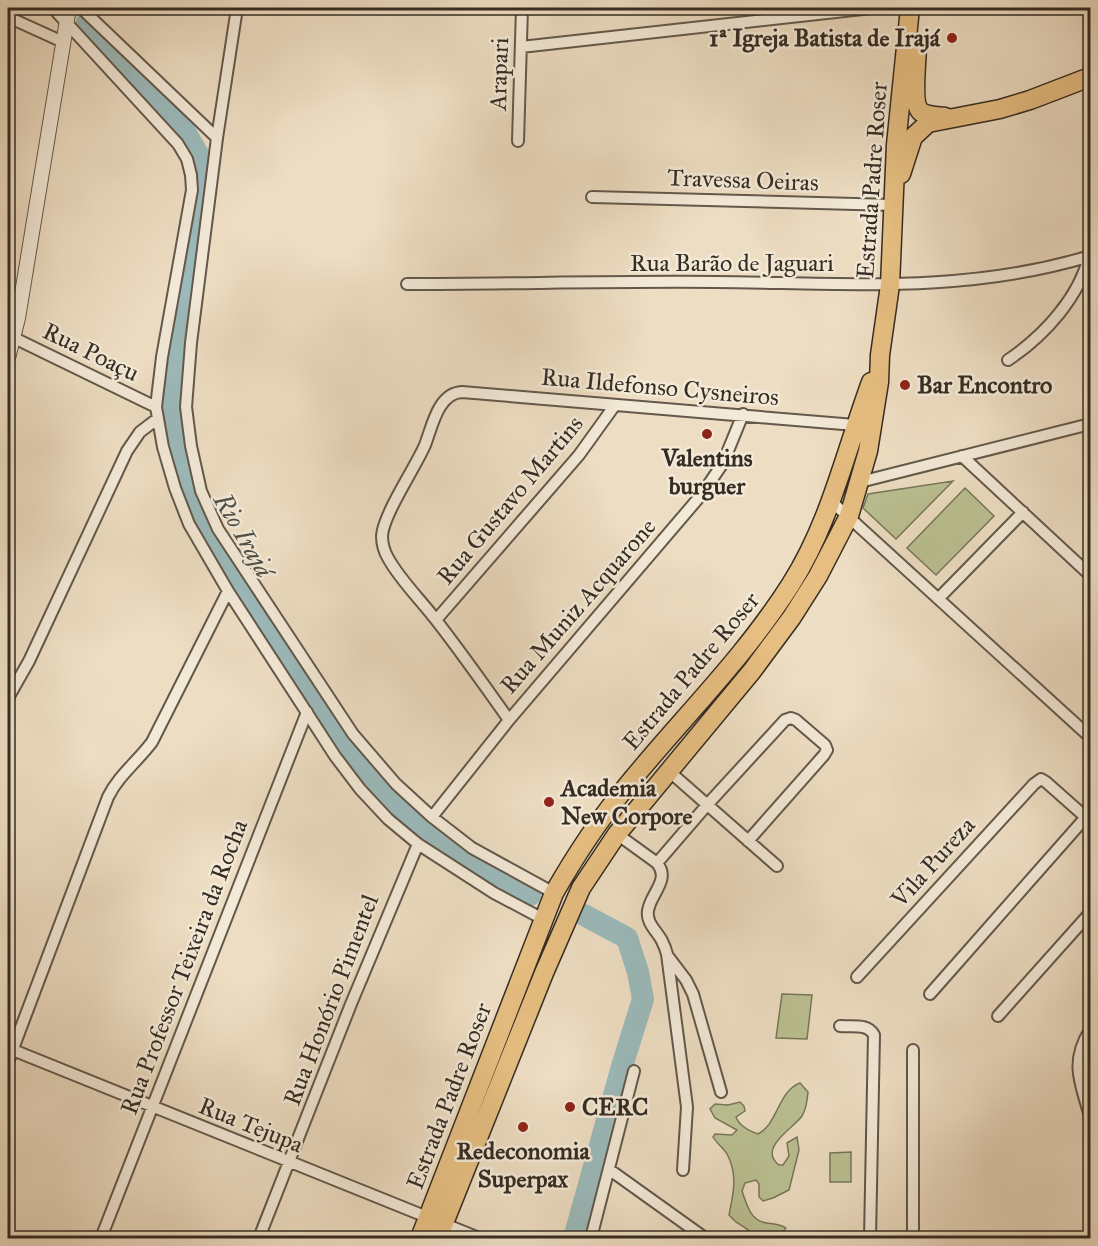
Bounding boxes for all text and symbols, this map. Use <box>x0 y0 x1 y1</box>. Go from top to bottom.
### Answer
place label: 1ª Igreja Batista de Irajá <box>709 23 941 53</box>
marker: 1ª Igreja Batista de Irajá <box>945 31 959 45</box>
street label: Arapari <box>483 37 515 112</box>
street label: Estrada Padre Roser <box>850 81 894 279</box>
street label: Travessa Oeiras <box>667 162 819 198</box>
street label: Rua Barão de Jaguari <box>630 248 834 278</box>
street label: Rua Poaçu <box>38 316 144 388</box>
street label: Rua Ildefonso Cysneiros <box>540 362 780 412</box>
place label: Bar Encontro <box>917 370 1052 400</box>
marker: Bar Encontro <box>898 378 912 392</box>
street label: Rua Gustavo Martins <box>430 409 590 591</box>
marker: Valentins burguer <box>700 427 714 441</box>
place label: Valentins burguer <box>660 443 753 501</box>
water label: Rio Irajá <box>207 486 283 586</box>
street label: Rua Muniz Acquarone <box>494 512 662 700</box>
street label: Estrada Padre Roser <box>616 586 766 756</box>
place label: Academia New Corpore <box>559 773 692 831</box>
marker: Academia New Corpore <box>542 795 556 809</box>
street label: Vila Pureza <box>884 810 982 914</box>
street label: Rua Professor Teixeira da Rocha <box>114 814 254 1119</box>
street label: Rua Honório Pimentel <box>277 890 385 1110</box>
street label: Estrada Padre Roser <box>400 999 498 1193</box>
street label: Rua Tejupa <box>194 1090 308 1160</box>
place label: CERC <box>582 1092 648 1122</box>
marker: CERC <box>563 1100 577 1114</box>
marker: Redeconomia Superpax <box>516 1120 530 1134</box>
place label: Redeconomia Superpax <box>456 1136 591 1194</box>

